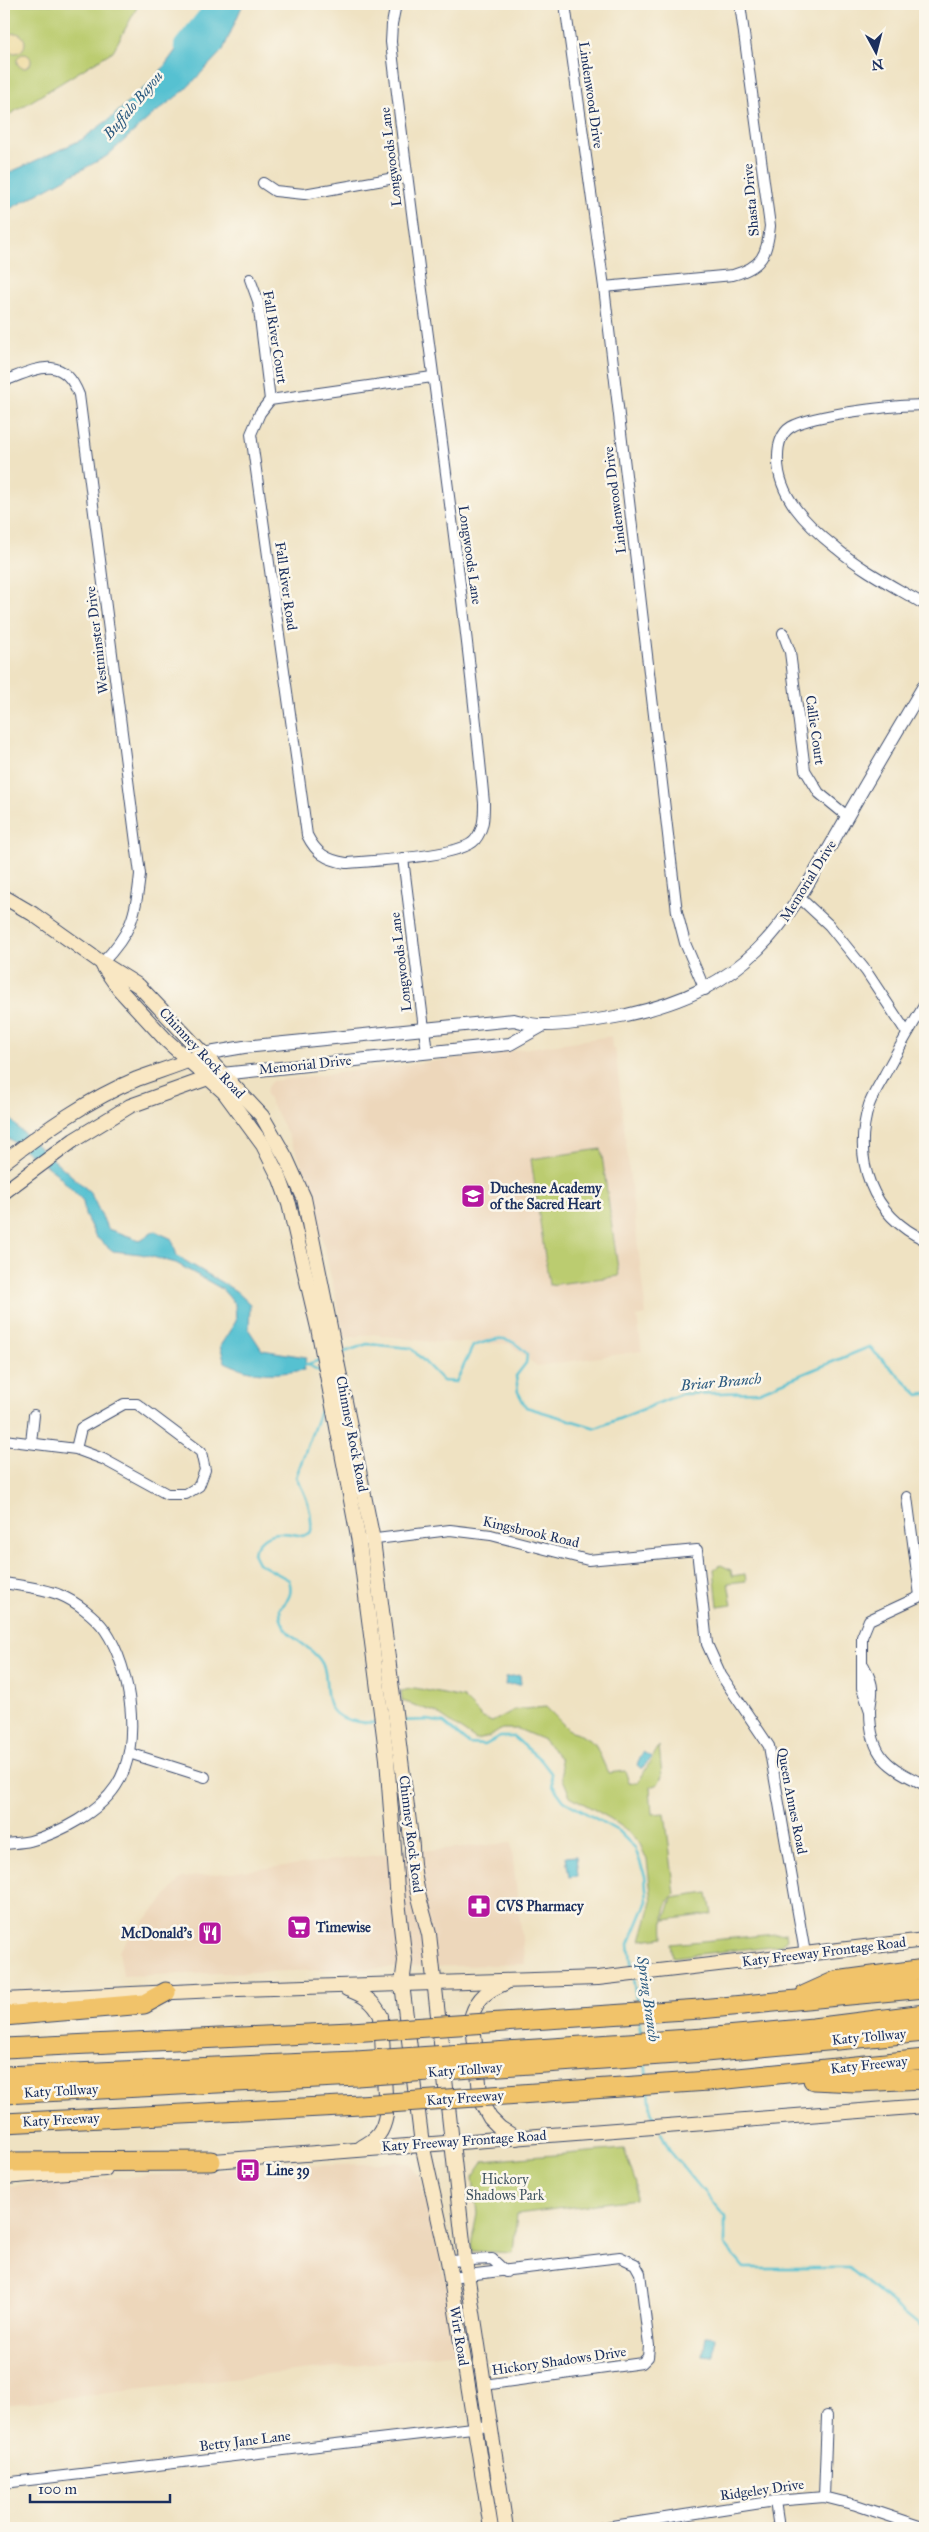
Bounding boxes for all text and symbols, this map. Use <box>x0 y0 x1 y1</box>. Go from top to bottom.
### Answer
north arrow <box>852 28 902 78</box>
street label: Lindenwood Drive <box>575 40 607 150</box>
text: N <box>870 55 884 74</box>
water label: Buffalo Bayou <box>99 67 167 143</box>
street label: Longwoods Lane <box>376 106 406 208</box>
street label: Shasta Drive <box>739 163 763 237</box>
street label: Fall River Court <box>259 289 291 385</box>
street label: Lindenwood Drive <box>600 445 630 555</box>
street label: Longwoods Lane <box>455 504 485 606</box>
street label: Fall River Road <box>271 541 301 631</box>
street label: Westminster Drive <box>82 585 112 695</box>
street label: Callie Court <box>802 694 828 766</box>
street label: Memorial Drive <box>776 837 840 925</box>
street label: Longwoods Lane <box>386 911 416 1013</box>
street label: Chimney Rock Road <box>156 1004 248 1102</box>
street label: Memorial Drive <box>258 1052 352 1078</box>
place label: Duchesne Academy of the Sacred Heart <box>490 1180 603 1213</box>
school or university icon: Duchesne Academy of the Sacred Heart <box>460 1183 486 1209</box>
water label: Briar Branch <box>679 1369 763 1395</box>
street label: Chimney Rock Road <box>332 1374 372 1494</box>
street label: Kingsbrook Road <box>481 1513 581 1551</box>
street label: Queen Annes Road <box>773 1746 811 1856</box>
street label: Chimney Rock Road <box>395 1774 427 1894</box>
pharmacy icon: CVS Pharmacy <box>466 1893 492 1919</box>
place label: CVS Pharmacy <box>496 1898 585 1916</box>
supermarket icon: Timewise <box>286 1914 312 1940</box>
place label: Timewise <box>315 1919 371 1936</box>
restaurant icon: McDonald's <box>197 1920 223 1946</box>
place label: McDonald's <box>121 1925 192 1942</box>
street label: Katy Freeway Frontage Road <box>741 1933 907 1971</box>
water label: Spring Branch <box>632 1954 663 2044</box>
street label: Katy Tollway <box>831 2025 907 2049</box>
street label: Katy Freeway <box>830 2052 909 2078</box>
street label: Katy Tollway <box>427 2059 503 2081</box>
street label: Katy Tollway <box>23 2081 99 2101</box>
street label: Katy Freeway <box>426 2087 505 2109</box>
street label: Katy Freeway <box>22 2109 101 2131</box>
street label: Katy Freeway Frontage Road <box>381 2127 547 2155</box>
bus stop icon: Line 39 <box>235 2157 261 2183</box>
place label: Line 39 <box>266 2162 310 2180</box>
park label: Hickory Shadows Park <box>466 2171 545 2204</box>
street label: Wirt Road <box>446 2305 472 2367</box>
street label: Hickory Shadows Drive <box>491 2343 628 2379</box>
street label: Betty Jane Lane <box>198 2427 292 2456</box>
scale bar <box>30 2472 170 2504</box>
street label: Ridgeley Drive <box>719 2476 805 2504</box>
text: 100 m <box>38 2480 78 2498</box>

